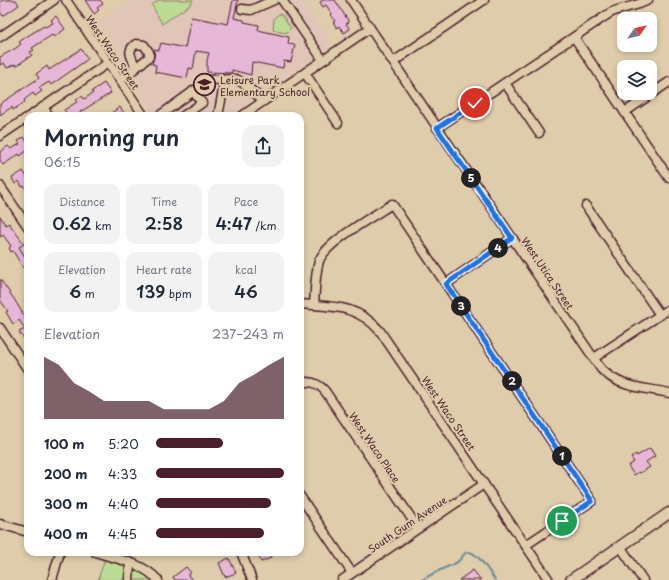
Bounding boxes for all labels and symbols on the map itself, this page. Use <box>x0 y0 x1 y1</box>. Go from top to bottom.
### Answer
street label: West Waco Street <box>82 12 144 92</box>
north arrow <box>617 12 657 52</box>
school or university icon: Leisure Park Elementary School <box>191 72 217 98</box>
place label: Leisure Park Elementary School <box>220 72 310 99</box>
pin <box>458 86 492 120</box>
pin: 5 <box>461 168 481 188</box>
street label: West Utica Street <box>518 234 578 312</box>
pin: 4 <box>488 238 508 258</box>
pin: 3 <box>451 296 471 316</box>
pin: 2 <box>502 371 522 391</box>
street label: West Waco Street <box>418 373 480 453</box>
street label: West Waco Place <box>346 409 404 485</box>
pin: 1 <box>552 446 572 466</box>
street label: South Gum Avenue <box>365 492 449 556</box>
pin <box>545 504 579 538</box>

